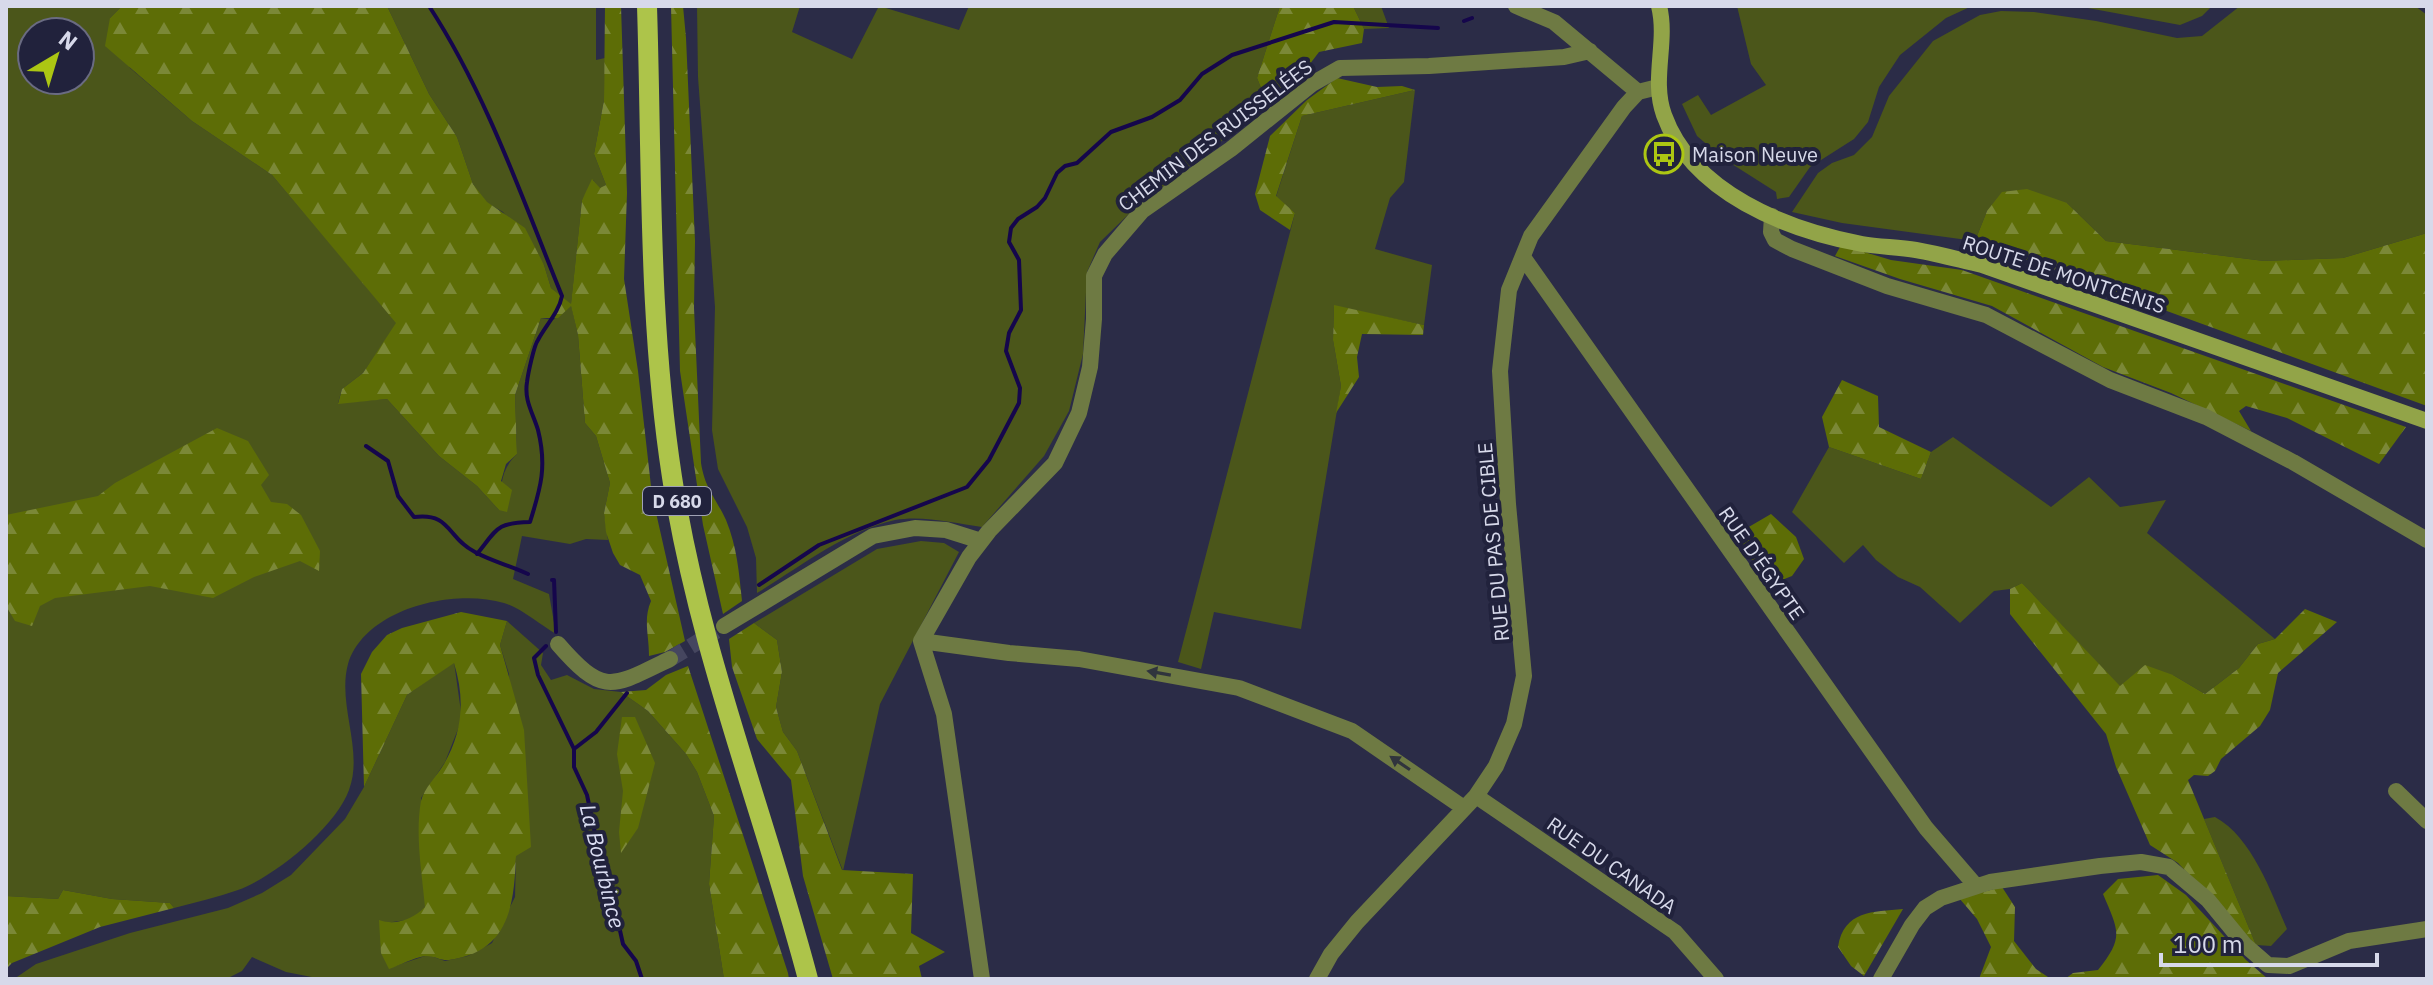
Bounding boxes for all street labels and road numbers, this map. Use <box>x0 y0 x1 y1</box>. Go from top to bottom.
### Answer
street label: CHEMIN DES RUISSELÉES <box>1112 53 1318 217</box>
street label: ROUTE DE MONTCENIS <box>1959 229 2169 319</box>
street label: RUE DU PAS DE CIBLE <box>1471 441 1515 643</box>
road number: D 680 <box>643 487 711 515</box>
street label: RUE D'ÉGYPTE <box>1713 501 1811 625</box>
street label: RUE DU CANADA <box>1542 810 1682 920</box>

